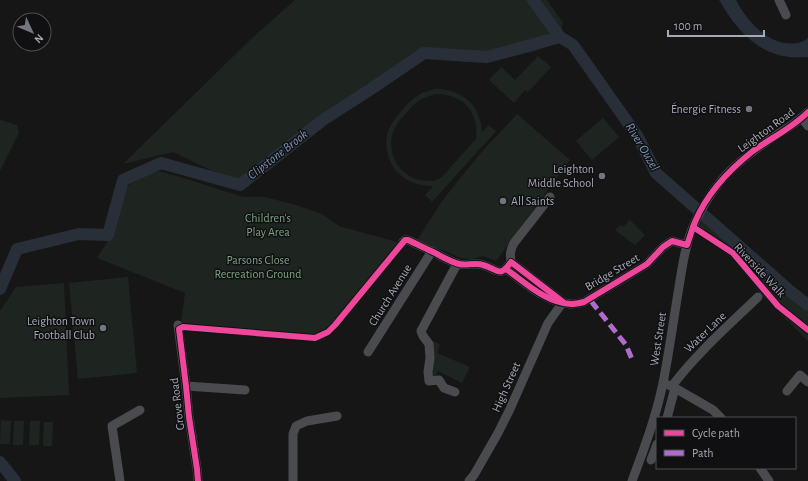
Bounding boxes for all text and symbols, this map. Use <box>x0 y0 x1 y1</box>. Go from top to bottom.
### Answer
north arrow <box>12 12 52 52</box>
scale bar <box>668 12 764 38</box>
text: 100 m <box>674 20 702 32</box>
text: N <box>32 32 45 45</box>
place label: Énergie Fitness <box>671 102 741 115</box>
marker: Énergie Fitness <box>744 104 754 114</box>
street label: Leighton Road <box>735 106 797 154</box>
water label: River Ouzel <box>623 121 661 173</box>
water label: Clipstone Brook <box>246 128 310 182</box>
place label: Leighton Middle School <box>528 163 594 189</box>
marker: Leighton Middle School <box>597 171 607 181</box>
place label: All Saints <box>511 195 554 207</box>
marker: All Saints <box>498 196 508 206</box>
park label: Children's Play Area <box>245 212 291 239</box>
street label: Riverside Walk <box>732 241 788 300</box>
street label: Bridge Street <box>583 251 641 293</box>
park label: Parsons Close Recreation Ground <box>214 254 302 280</box>
street label: Church Avenue <box>366 262 414 328</box>
street label: Water Lane <box>682 309 728 355</box>
street label: West Street <box>648 311 668 367</box>
place label: Leighton Town Football Club <box>27 315 95 341</box>
marker: Leighton Town Football Club <box>98 323 108 333</box>
street label: High Street <box>490 360 522 414</box>
street label: Grove Road <box>168 377 186 431</box>
legend <box>656 417 796 469</box>
text: Cycle path <box>692 427 740 440</box>
text: Path <box>692 447 714 459</box>

